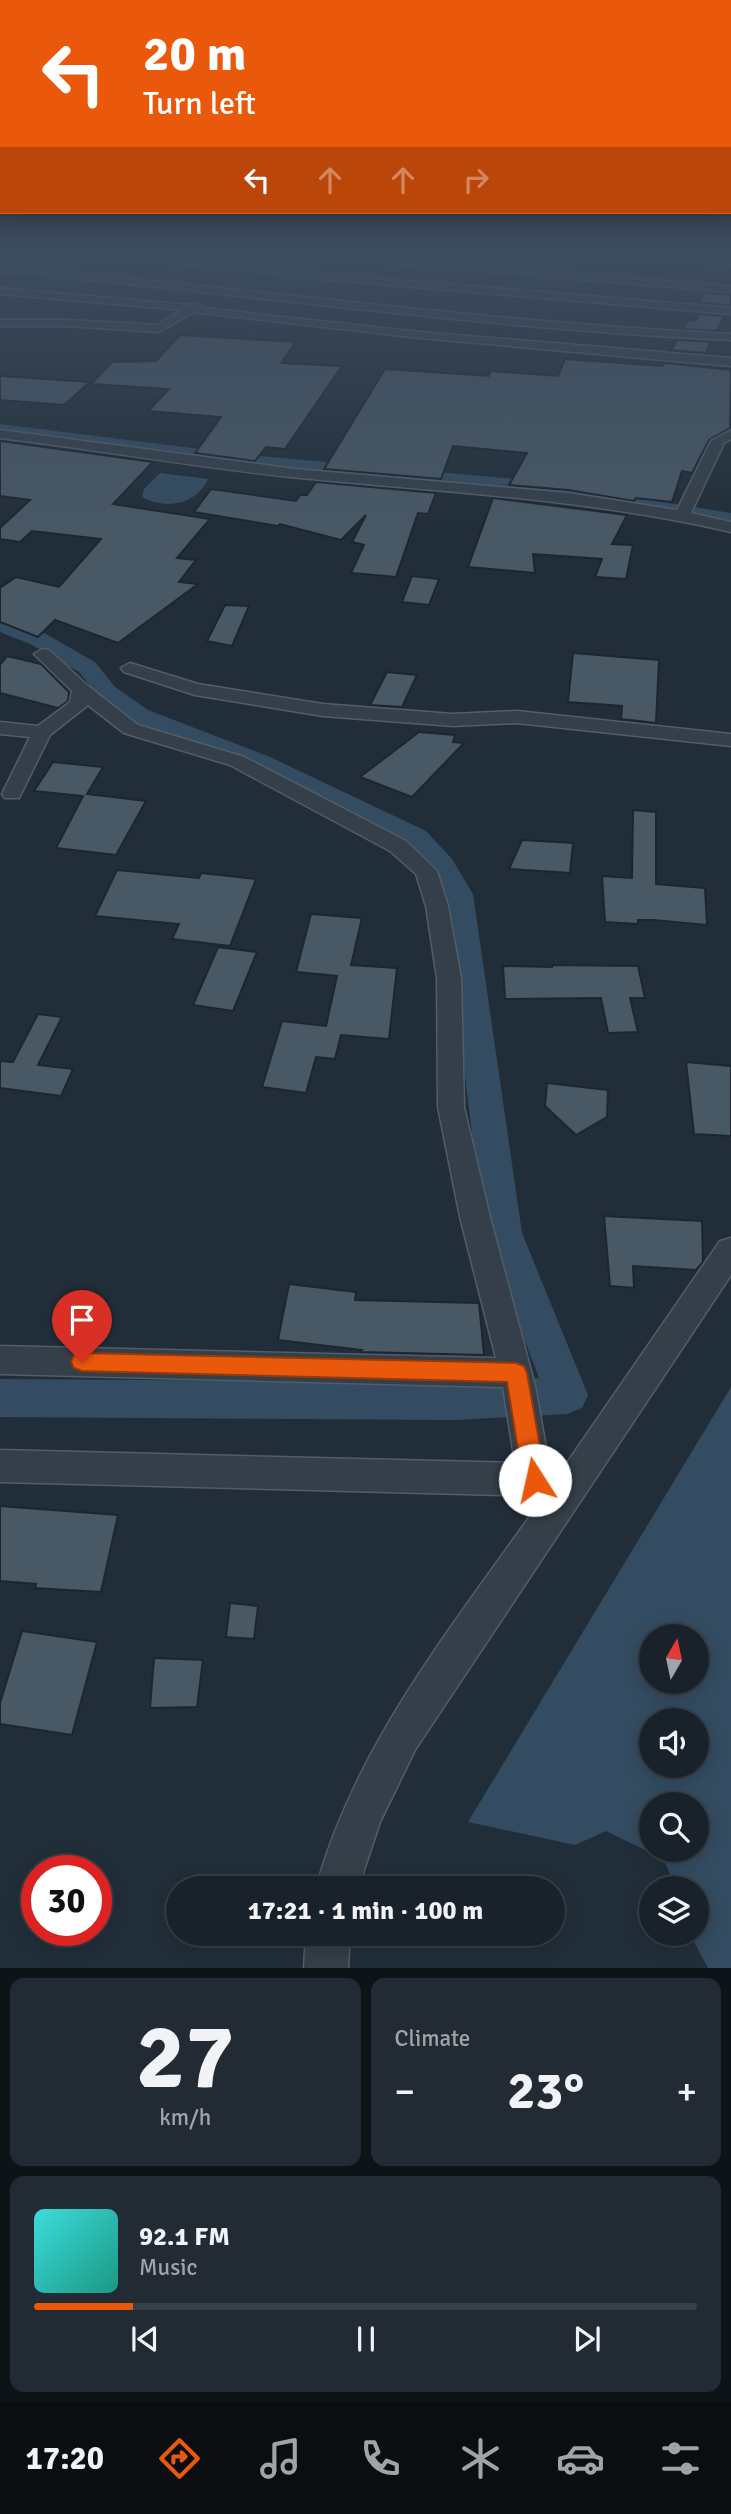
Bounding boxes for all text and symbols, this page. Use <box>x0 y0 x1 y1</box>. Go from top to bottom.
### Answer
text: 20 m <box>143 24 246 84</box>
icon: left <box>28 28 119 119</box>
text: Turn left <box>143 84 256 123</box>
icon: left <box>238 161 276 199</box>
icon: ahead <box>311 161 349 199</box>
icon: ahead <box>384 161 422 199</box>
icon: right <box>457 161 495 199</box>
pin <box>52 1290 112 1362</box>
icon: arrive <box>63 1301 101 1339</box>
position arrow <box>498 1443 572 1517</box>
north arrow <box>639 1624 709 1694</box>
map controls <box>639 1624 709 1946</box>
button: sound <box>639 1708 709 1778</box>
button: search <box>639 1792 709 1862</box>
speed limit sign: 30 <box>21 1855 112 1946</box>
button: layers <box>639 1876 709 1946</box>
text: 17:21 · 1 min · 100 m <box>248 1895 483 1927</box>
text: 27 <box>136 2001 234 2114</box>
text: Climate <box>395 2024 470 2053</box>
text: 23° <box>507 2059 584 2123</box>
text: − <box>395 2068 415 2115</box>
text: + <box>676 2068 697 2115</box>
text: km/h <box>159 2103 211 2132</box>
text: 92.1 FM <box>139 2221 230 2253</box>
text: Music <box>139 2253 197 2282</box>
icon: previous <box>126 2320 164 2358</box>
icon: pause <box>347 2320 385 2358</box>
icon: next <box>568 2320 606 2358</box>
icon: directions <box>155 2434 204 2483</box>
icon: music <box>256 2434 305 2483</box>
icon: phone <box>356 2434 405 2483</box>
icon: climate <box>456 2434 505 2483</box>
icon: car <box>556 2434 605 2483</box>
icon: filters <box>656 2434 705 2483</box>
text: 17:20 <box>26 2439 104 2478</box>

